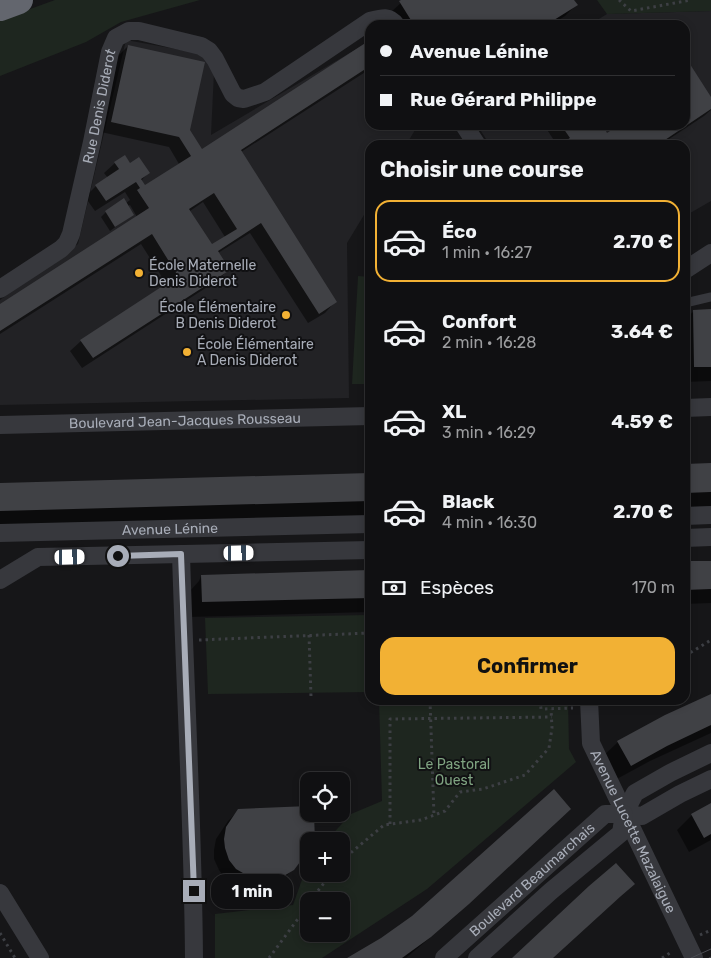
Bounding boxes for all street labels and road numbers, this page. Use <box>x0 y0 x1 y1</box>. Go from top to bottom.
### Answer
street label: Rue Denis Diderot <box>79 46 120 165</box>
street label: Boulevard Jean-Jacques Rousseau <box>69 410 301 432</box>
street label: Avenue Lénine <box>122 520 218 539</box>
street label: Avenue Lucette Mazalaigue <box>586 747 679 916</box>
street label: Boulevard Beaumarchais <box>466 819 598 940</box>

